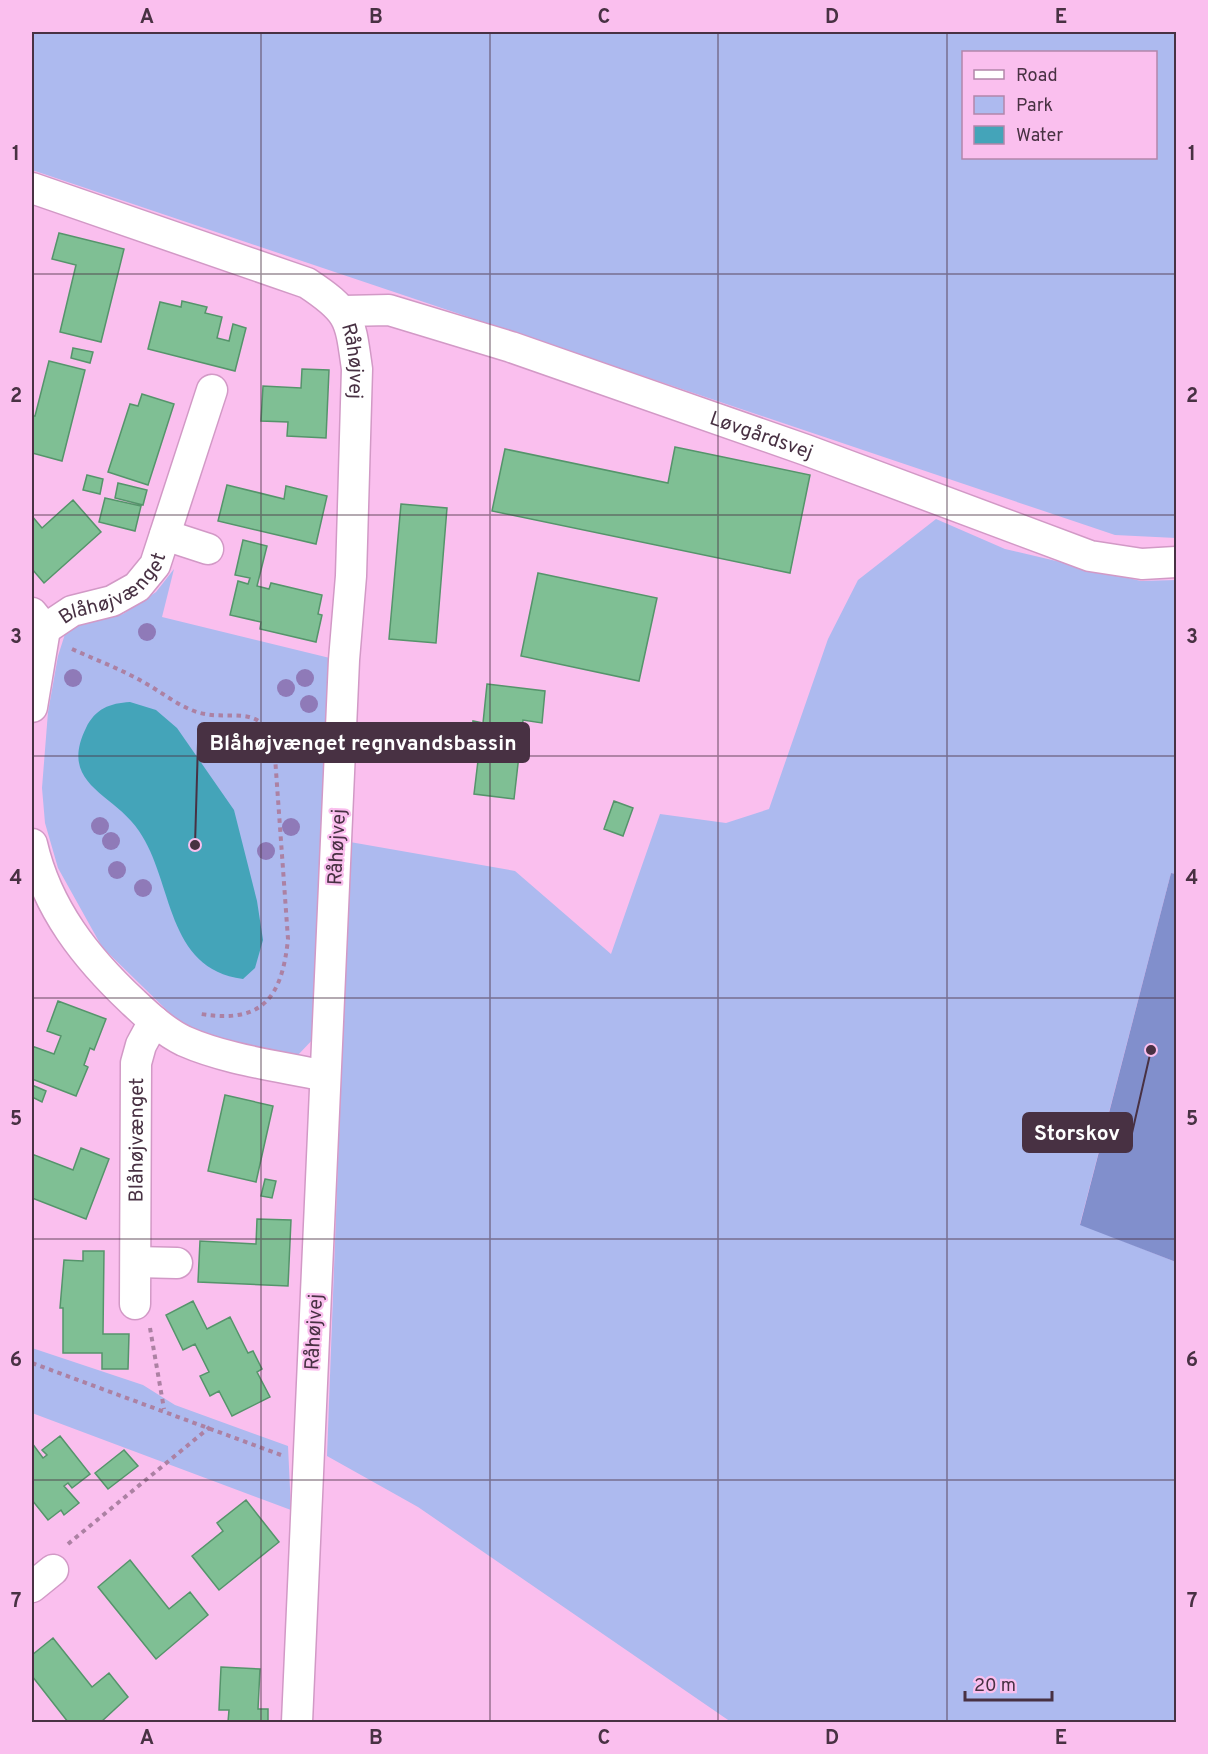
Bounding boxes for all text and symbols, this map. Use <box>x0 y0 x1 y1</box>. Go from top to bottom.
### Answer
text: A <box>140 5 154 31</box>
text: B <box>369 5 383 31</box>
text: C <box>598 5 610 31</box>
text: D <box>825 5 839 31</box>
text: E <box>1055 5 1067 31</box>
legend <box>962 51 1157 159</box>
text: Road <box>1016 65 1058 88</box>
text: Park <box>1016 95 1053 118</box>
text: Water <box>1016 125 1063 148</box>
text: 1 <box>12 142 20 168</box>
text: 1 <box>1188 142 1196 168</box>
street label: Råhøjvej <box>334 320 368 399</box>
text: 2 <box>10 384 22 410</box>
text: 2 <box>1186 384 1198 410</box>
street label: Løvgårdsvej <box>706 406 816 466</box>
street label: Blåhøjvænget <box>54 550 173 631</box>
text: 3 <box>10 625 22 651</box>
text: 3 <box>1186 625 1198 651</box>
callout: Blåhøjvænget regnvandsbassin <box>198 723 529 762</box>
text: Blåhøjvænget regnvandsbassin <box>209 731 517 758</box>
street label: Råhøjvej <box>323 808 353 886</box>
text: 4 <box>10 866 22 892</box>
text: 4 <box>1186 866 1198 892</box>
street label: Blåhøjvænget <box>124 1078 151 1202</box>
text: 5 <box>10 1107 22 1133</box>
text: 5 <box>1186 1107 1198 1133</box>
callout: Storskov <box>1023 1113 1132 1152</box>
text: Storskov <box>1034 1121 1120 1148</box>
street label: Råhøjvej <box>300 1293 330 1371</box>
text: 6 <box>10 1348 22 1374</box>
text: 6 <box>1186 1348 1198 1374</box>
text: 7 <box>11 1589 21 1615</box>
text: 7 <box>1187 1589 1197 1615</box>
scale bar <box>965 1664 1052 1702</box>
text: 20 m <box>974 1675 1016 1698</box>
text: A <box>140 1726 154 1752</box>
text: B <box>369 1726 383 1752</box>
text: C <box>598 1726 610 1752</box>
text: D <box>825 1726 839 1752</box>
text: E <box>1055 1726 1067 1752</box>

